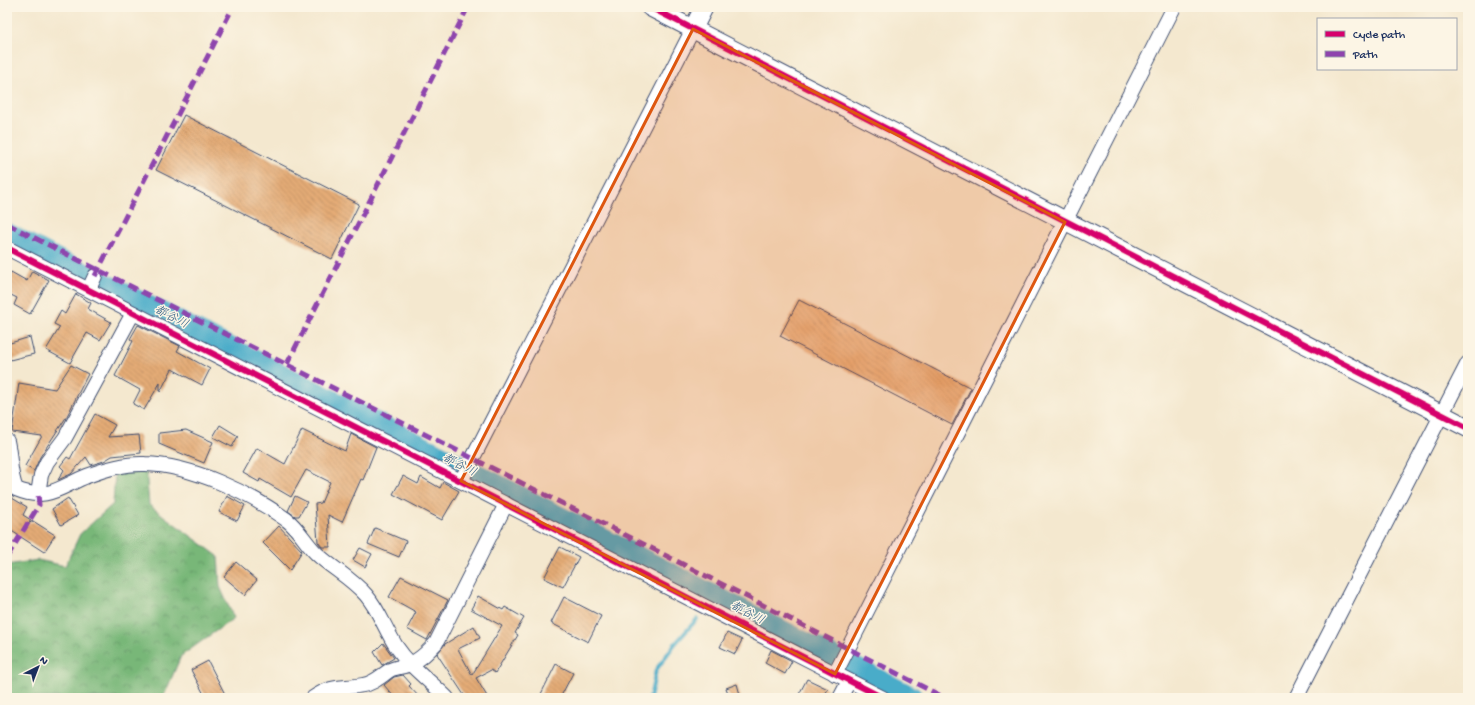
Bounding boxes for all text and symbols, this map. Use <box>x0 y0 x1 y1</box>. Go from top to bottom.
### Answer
legend <box>1317 18 1457 70</box>
text: Cycle path <box>1353 29 1406 43</box>
text: Path <box>1352 49 1378 63</box>
water label: 都谷川 <box>152 303 191 332</box>
water label: 都谷川 <box>440 451 479 480</box>
water label: 都谷川 <box>728 599 767 628</box>
north arrow <box>18 647 58 687</box>
text: N <box>37 654 50 668</box>

